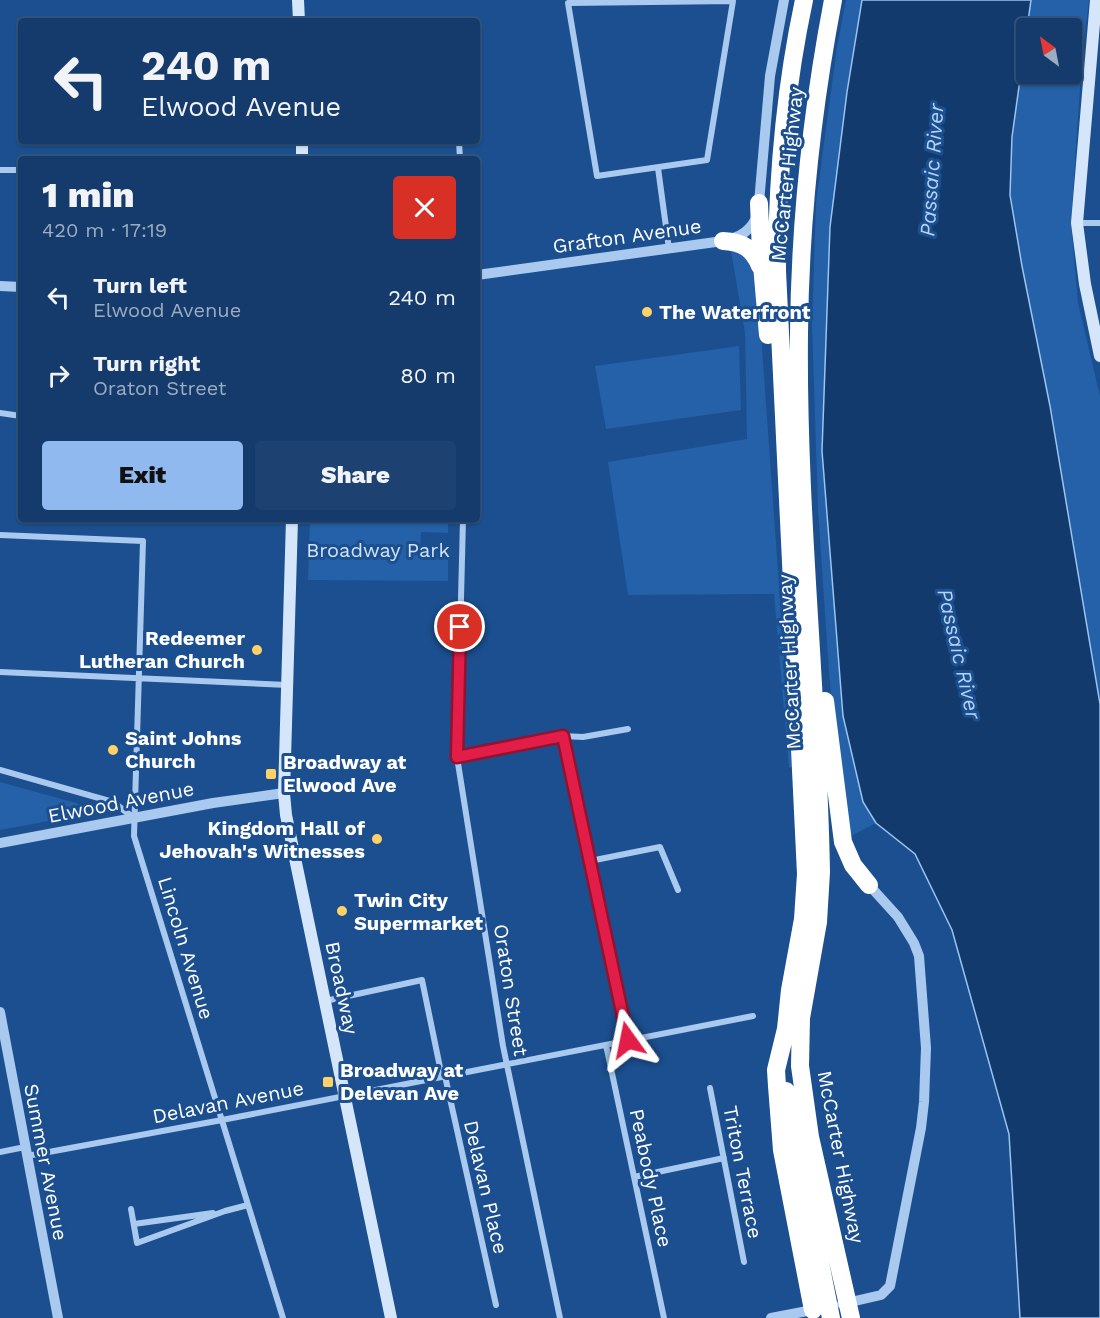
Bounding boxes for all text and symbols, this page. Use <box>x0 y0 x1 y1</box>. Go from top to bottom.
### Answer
north arrow <box>1016 18 1082 84</box>
map controls <box>1016 18 1082 84</box>
text: 240 m <box>141 41 271 90</box>
icon: left <box>42 42 120 120</box>
street label: McCarter Highway <box>766 85 808 263</box>
text: Elwood Avenue <box>141 91 341 123</box>
water label: Passaic River <box>914 102 949 237</box>
text: 1 min <box>42 174 135 216</box>
button: close <box>393 176 456 239</box>
street label: Grafton Avenue <box>551 214 703 258</box>
text: 420 m · 17:19 <box>42 218 167 242</box>
text: Turn left <box>93 273 187 298</box>
icon: left <box>42 281 75 314</box>
text: 240 m <box>388 285 456 310</box>
text: Elwood Avenue <box>93 298 241 322</box>
place label: The Waterfront <box>659 300 811 324</box>
marker: The Waterfront <box>640 305 654 319</box>
text: Turn right <box>93 351 200 376</box>
icon: right <box>42 359 75 392</box>
text: 80 m <box>400 363 456 388</box>
text: Oraton Street <box>93 376 226 400</box>
button: Exit <box>42 441 243 510</box>
button: Share <box>255 441 456 510</box>
park label: Broadway Park <box>306 538 450 562</box>
street label: McCarter Highway <box>772 573 806 750</box>
water label: Passaic River <box>932 586 987 722</box>
pin <box>434 601 485 652</box>
icon: arrive <box>443 610 476 643</box>
place label: Redeemer Lutheran Church <box>79 626 245 673</box>
marker: Redeemer Lutheran Church <box>250 643 264 657</box>
place label: Saint Johns Church <box>125 726 242 773</box>
marker: Saint Johns Church <box>106 743 120 757</box>
place label: Broadway at Elwood Ave <box>283 750 407 797</box>
marker: Broadway at Elwood Ave <box>264 767 278 781</box>
street label: Elwood Avenue <box>46 776 196 828</box>
place label: Kingdom Hall of Jehovah's Witnesses <box>159 816 366 863</box>
marker: Kingdom Hall of Jehovah's Witnesses <box>370 832 384 846</box>
street label: Lincoln Avenue <box>153 874 219 1022</box>
place label: Twin City Supermarket <box>354 888 483 935</box>
marker: Twin City Supermarket <box>335 904 349 918</box>
street label: Oraton Street <box>489 922 533 1058</box>
street label: Broadway <box>320 939 364 1037</box>
position arrow <box>596 1008 660 1072</box>
place label: Broadway at Delevan Ave <box>340 1058 464 1105</box>
street label: McCarter Highway <box>812 1069 870 1246</box>
marker: Broadway at Delevan Ave <box>321 1075 335 1089</box>
street label: Delavan Avenue <box>150 1076 306 1128</box>
street label: Summer Avenue <box>19 1082 73 1242</box>
street label: Triton Terrace <box>718 1104 768 1240</box>
street label: Peabody Place <box>625 1107 677 1249</box>
street label: Delavan Place <box>459 1118 513 1256</box>

